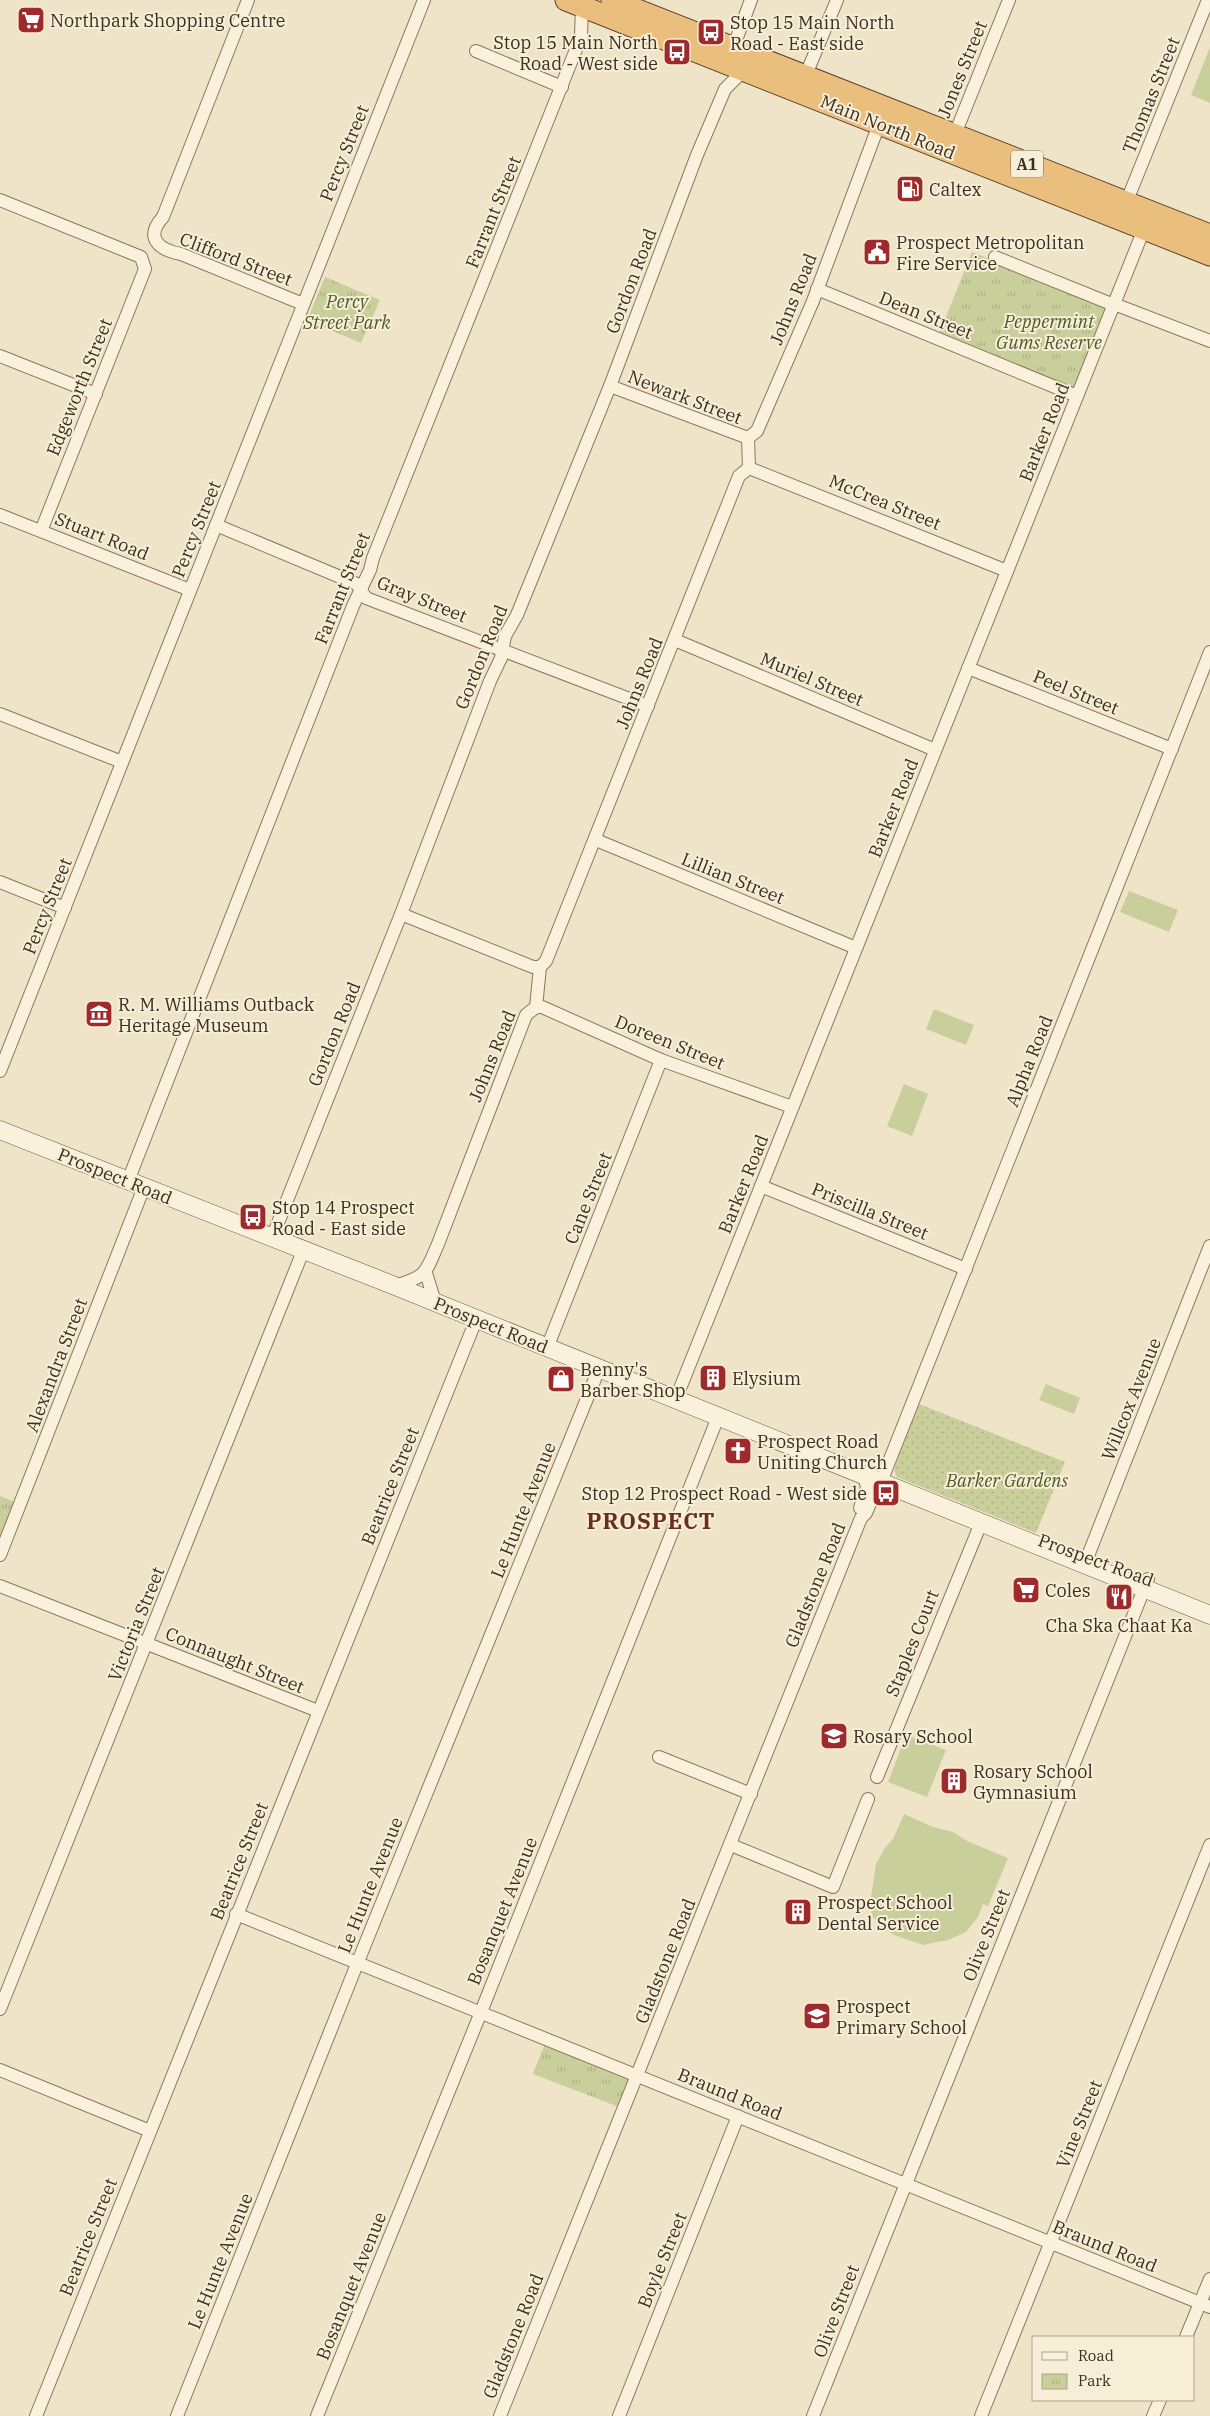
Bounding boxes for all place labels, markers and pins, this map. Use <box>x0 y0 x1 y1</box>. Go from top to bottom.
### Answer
supermarket icon: Northpark Shopping Centre <box>16 5 46 35</box>
place label: Northpark Shopping Centre <box>50 9 285 32</box>
place label: Stop 15 Main North Road - East side <box>730 11 895 55</box>
bus stop icon: Stop 15 Main North Road - East side <box>696 17 726 47</box>
place label: Stop 15 Main North Road - West side <box>493 31 658 75</box>
bus stop icon: Stop 15 Main North Road - West side <box>662 37 692 67</box>
fuel station icon: Caltex <box>895 174 925 204</box>
place label: Caltex <box>929 178 982 201</box>
place label: Prospect Metropolitan Fire Service <box>896 231 1085 275</box>
public building icon: Prospect Metropolitan Fire Service <box>862 237 892 267</box>
place label: R. M. Williams Outback Heritage Museum <box>118 993 315 1037</box>
museum icon: R. M. Williams Outback Heritage Museum <box>84 999 114 1029</box>
place label: Stop 14 Prospect Road - East side <box>272 1196 415 1240</box>
bus stop icon: Stop 14 Prospect Road - East side <box>238 1202 268 1232</box>
place label: Benny's Barber Shop <box>580 1358 686 1402</box>
building icon: Elysium <box>698 1363 728 1393</box>
shop icon: Benny's Barber Shop <box>546 1364 576 1394</box>
place label: Elysium <box>732 1367 801 1390</box>
place label: Prospect Road Uniting Church <box>757 1430 887 1474</box>
church icon: Prospect Road Uniting Church <box>723 1436 753 1466</box>
bus stop icon: Stop 12 Prospect Road - West side <box>871 1478 901 1508</box>
place label: Stop 12 Prospect Road - West side <box>581 1482 867 1505</box>
supermarket icon: Coles <box>1011 1575 1041 1605</box>
place label: Coles <box>1045 1579 1091 1602</box>
restaurant icon: Cha Ska Chaat Ka <box>1104 1582 1134 1612</box>
place label: Cha Ska Chaat Ka <box>1045 1614 1193 1637</box>
school or university icon: Rosary School <box>819 1721 849 1751</box>
place label: Rosary School <box>853 1725 973 1748</box>
place label: Rosary School Gymnasium <box>973 1760 1093 1804</box>
building icon: Rosary School Gymnasium <box>939 1766 969 1796</box>
place label: Prospect School Dental Service <box>817 1891 953 1935</box>
building icon: Prospect School Dental Service <box>783 1897 813 1927</box>
place label: Prospect Primary School <box>836 1995 967 2039</box>
school or university icon: Prospect Primary School <box>802 2001 832 2031</box>

